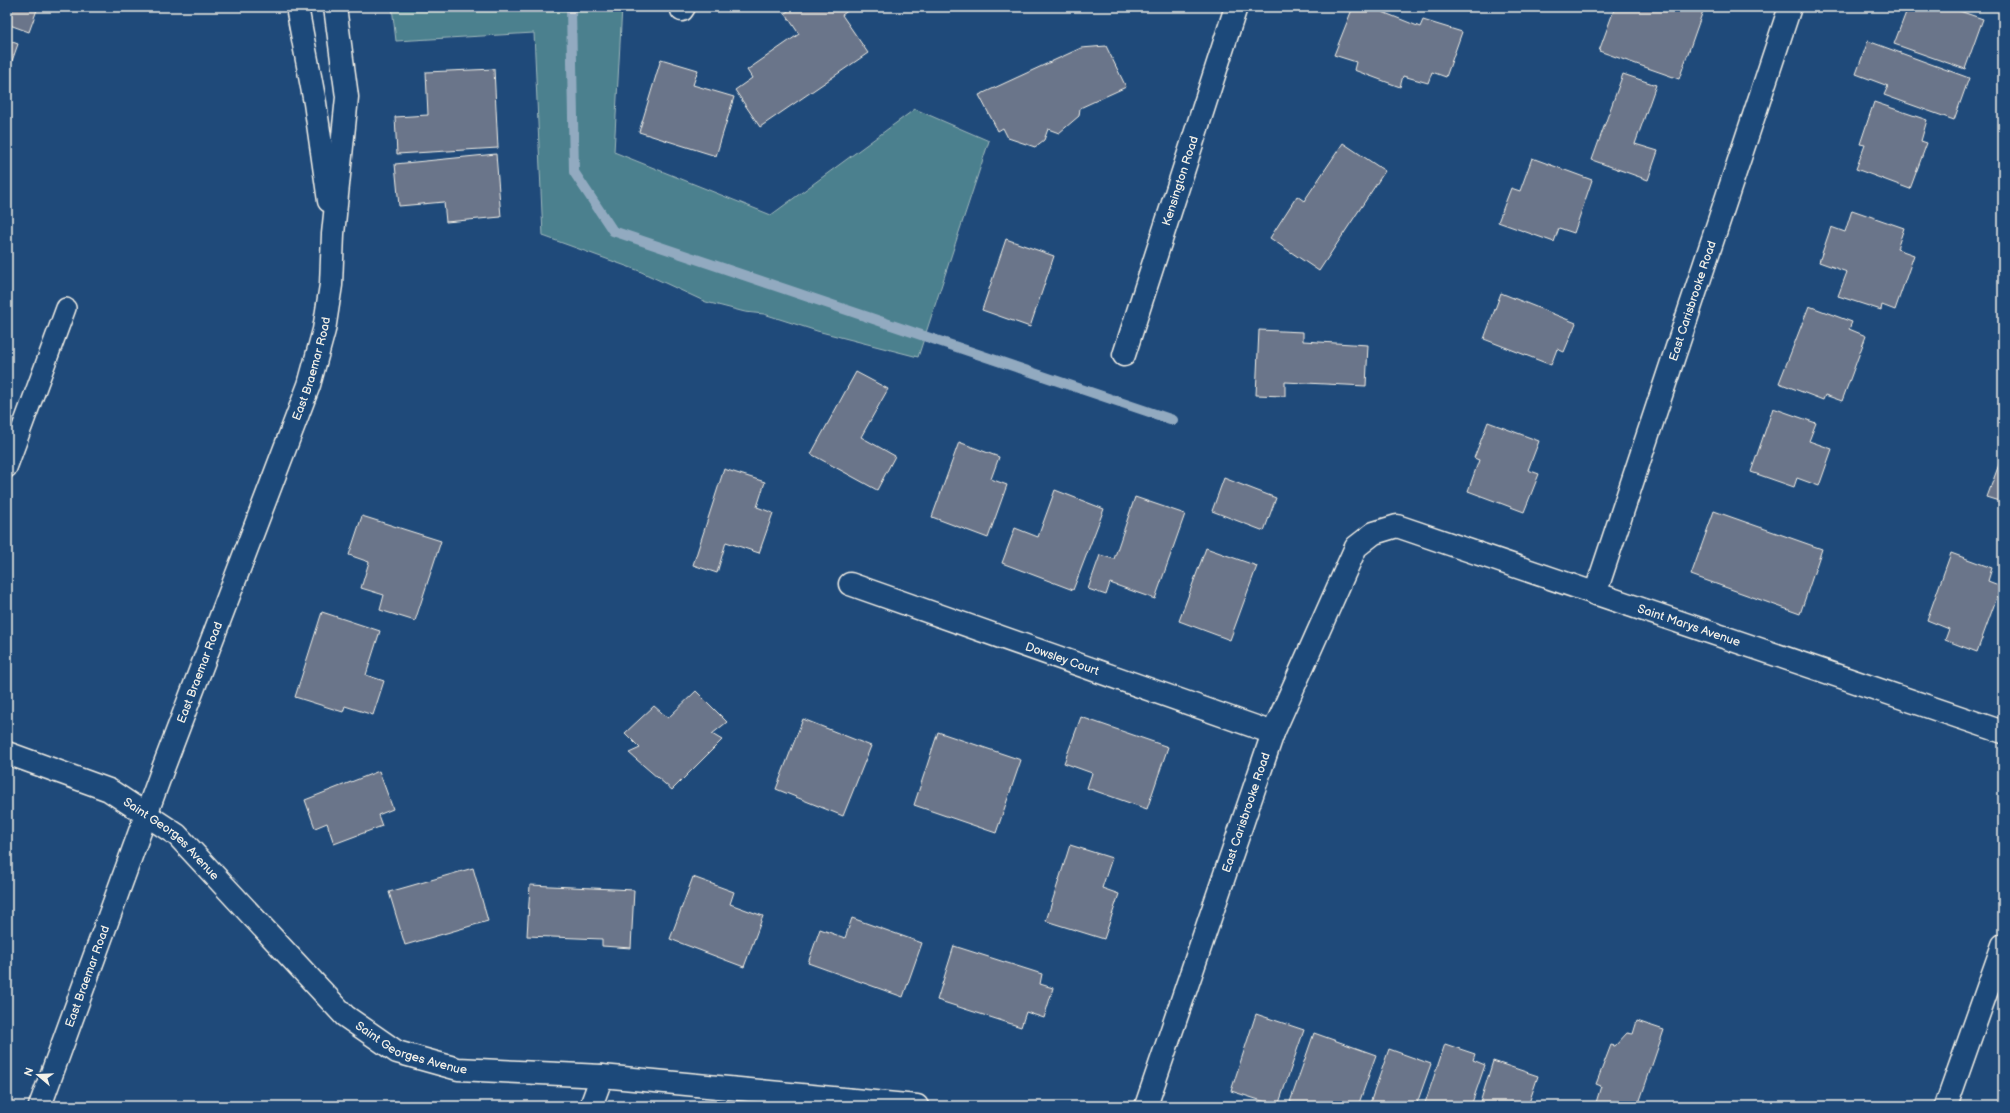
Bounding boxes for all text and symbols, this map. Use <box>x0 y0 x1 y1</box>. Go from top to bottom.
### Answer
street label: Kensington Road <box>1159 134 1202 227</box>
street label: East Carisbrooke Road <box>1665 239 1719 363</box>
street label: East Braemar Road <box>289 316 333 422</box>
street label: Saint Marys Avenue <box>1636 601 1742 650</box>
street label: East Braemar Road <box>173 620 226 725</box>
street label: Dowsley Court <box>1023 639 1101 679</box>
street label: East Carisbrooke Road <box>1219 751 1273 874</box>
street label: Saint Georges Avenue <box>121 794 222 883</box>
street label: East Braemar Road <box>62 923 113 1029</box>
street label: Saint Georges Avenue <box>353 1018 467 1077</box>
north arrow <box>18 1055 58 1095</box>
text: N <box>22 1066 37 1078</box>

